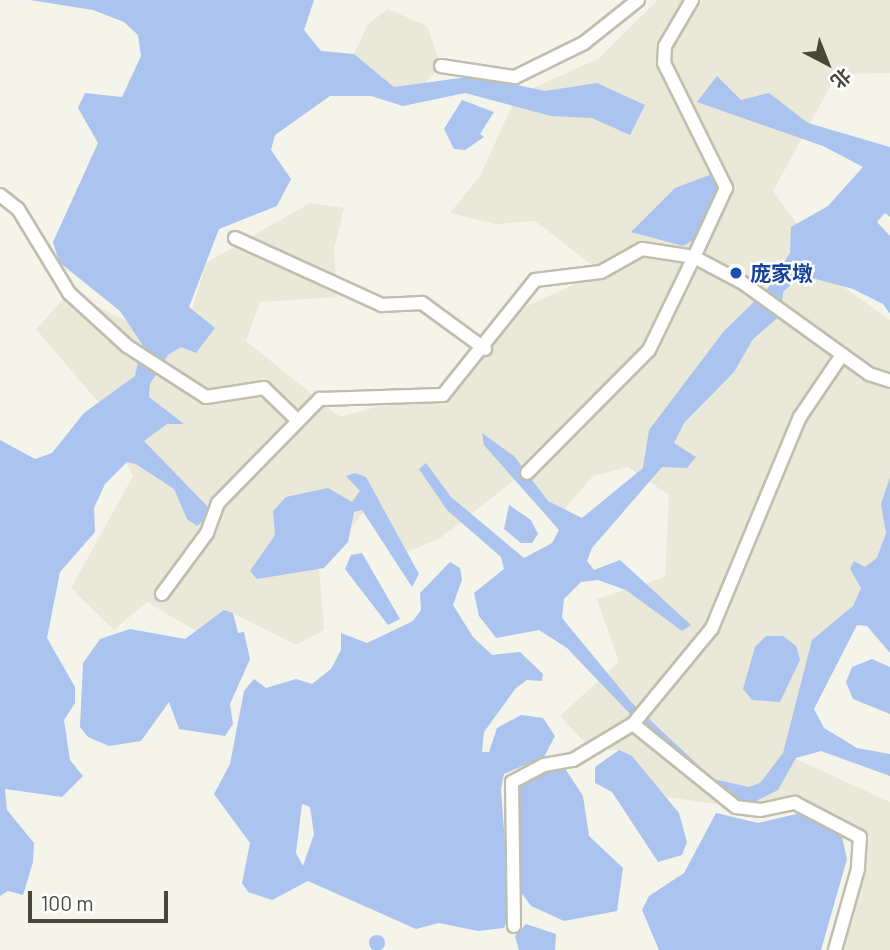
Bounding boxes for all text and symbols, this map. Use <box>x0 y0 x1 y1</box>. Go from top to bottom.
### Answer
north arrow <box>792 28 862 98</box>
text: 北 <box>827 64 856 94</box>
place label: 庞家墩 <box>750 260 813 286</box>
marker: 庞家墩 <box>728 265 744 281</box>
scale bar <box>32 876 172 920</box>
text: 100 m <box>41 890 94 915</box>

